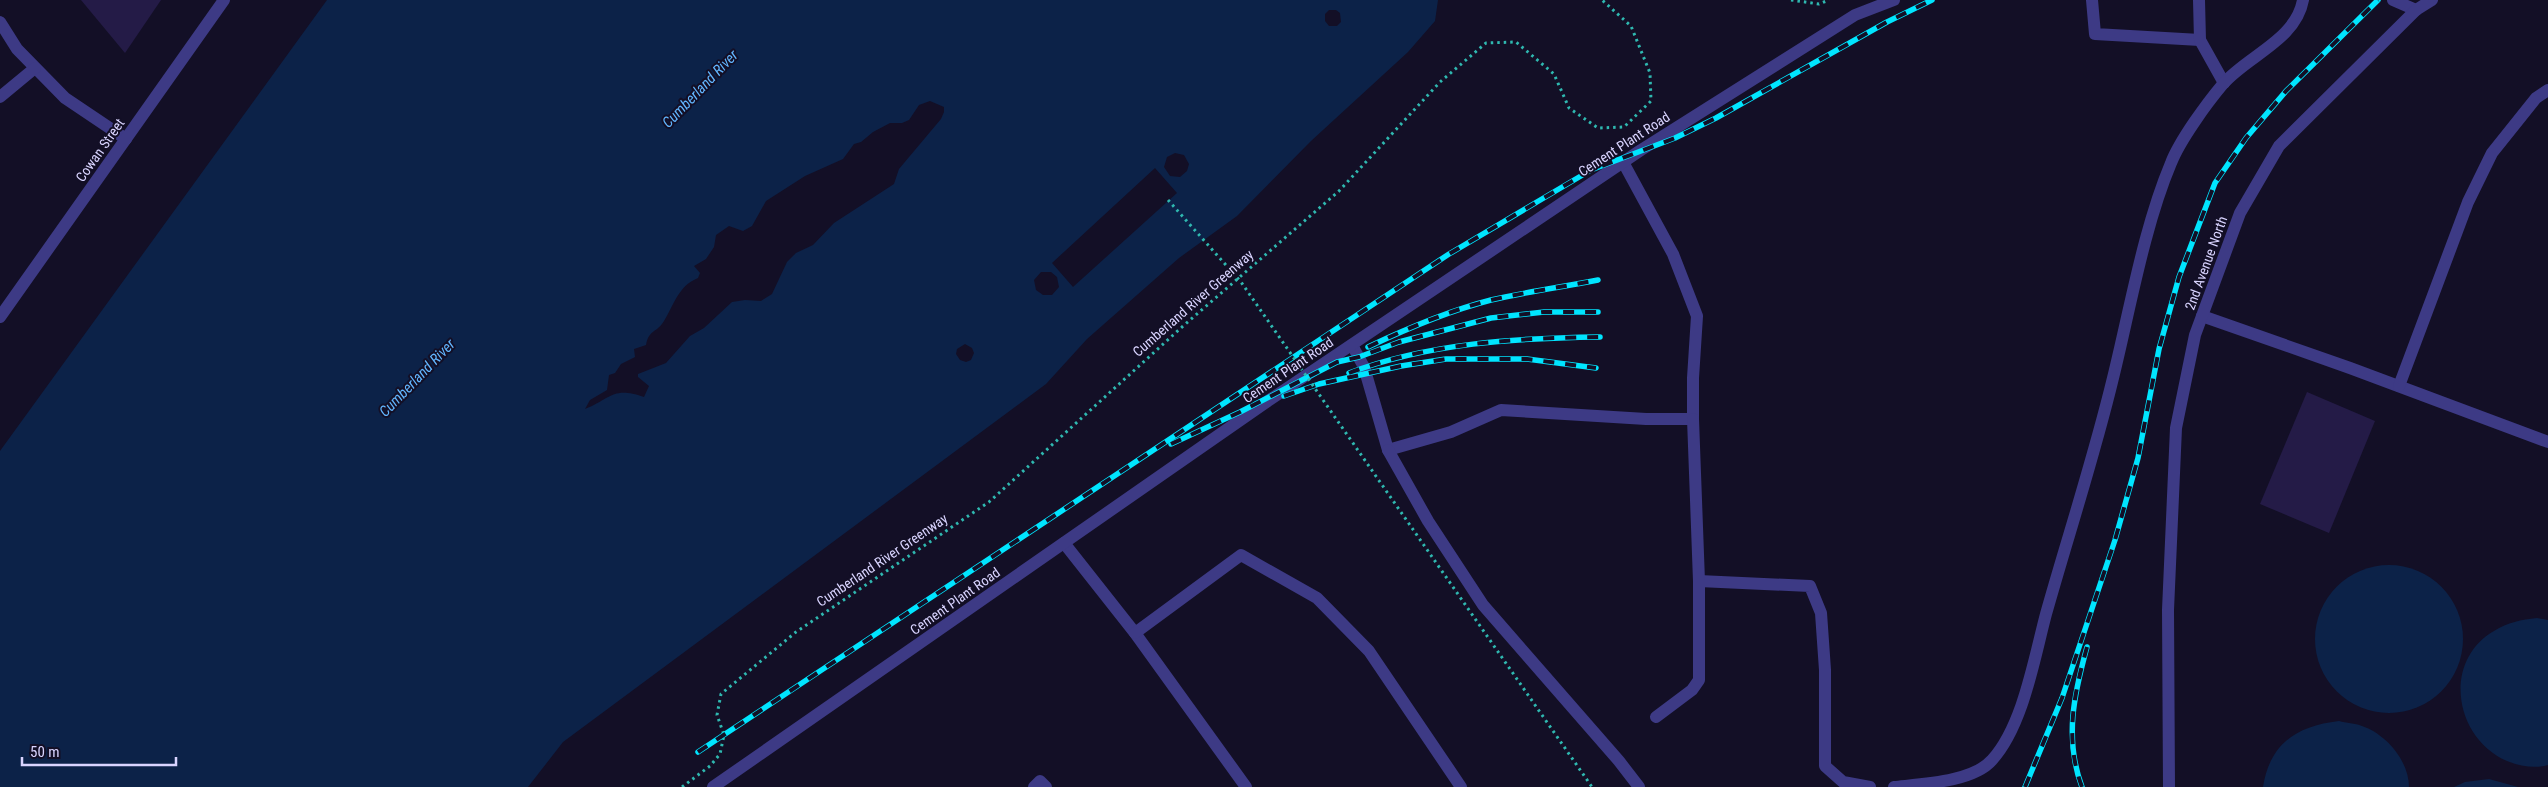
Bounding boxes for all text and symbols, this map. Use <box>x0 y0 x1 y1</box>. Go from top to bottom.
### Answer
water label: Cumberland River <box>658 46 742 132</box>
street label: Cement Plant Road <box>1575 109 1673 179</box>
street label: Cowan Street <box>72 115 128 185</box>
street label: 2nd Avenue North <box>2182 214 2230 312</box>
street label: Cumberland River Greenway <box>1130 246 1257 360</box>
street label: Cement Plant Road <box>1240 334 1336 406</box>
water label: Cumberland River <box>375 335 459 421</box>
street label: Cumberland River Greenway <box>814 510 951 610</box>
street label: Cement Plant Road <box>907 564 1003 638</box>
scale bar <box>22 734 176 766</box>
text: 50 m <box>30 743 60 761</box>

